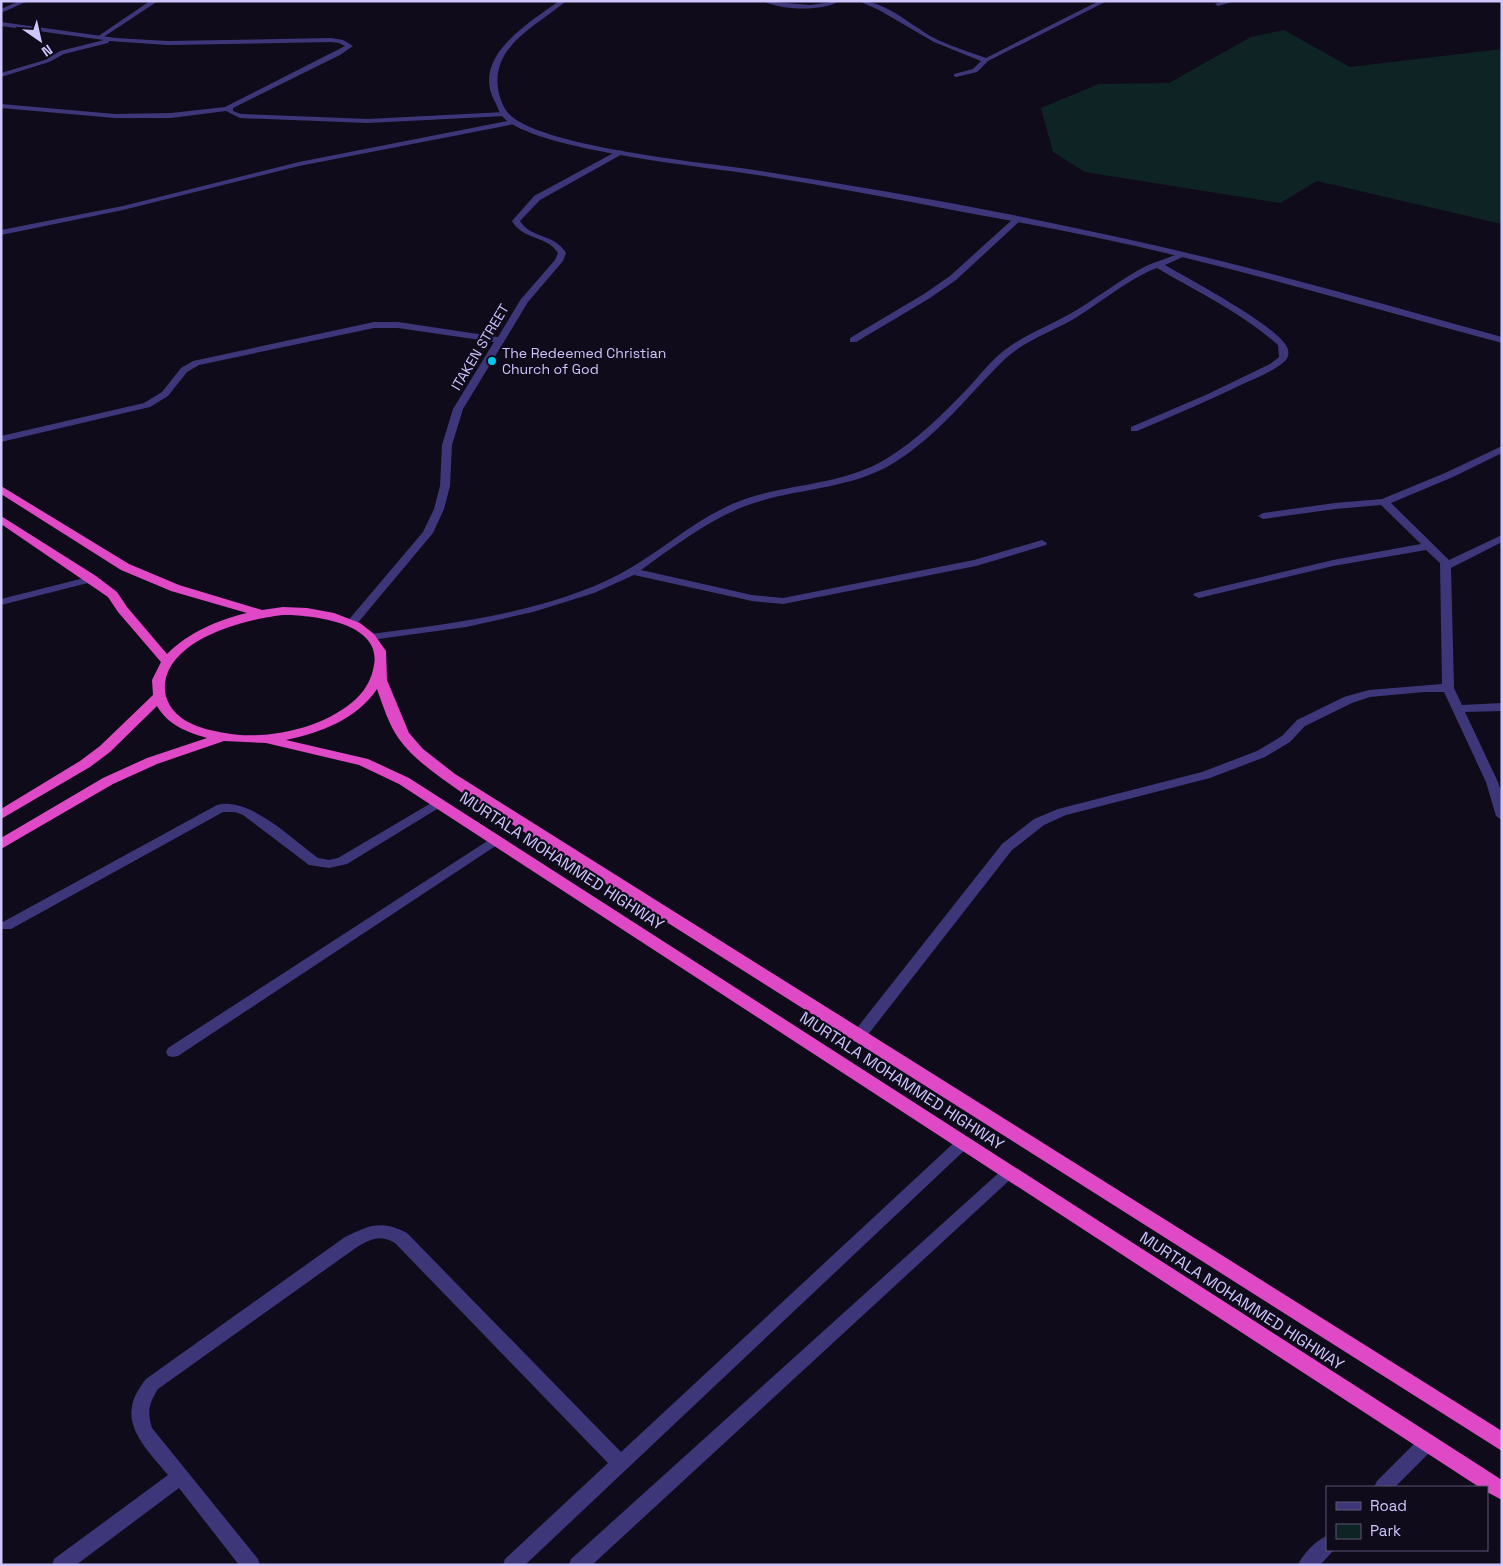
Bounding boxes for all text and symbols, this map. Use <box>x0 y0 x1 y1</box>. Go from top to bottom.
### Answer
north arrow <box>15 15 65 65</box>
text: N <box>38 41 56 61</box>
street label: ITAKEN STREET <box>447 300 513 394</box>
place label: The Redeemed Christian Church of God <box>502 344 666 378</box>
marker: The Redeemed Christian Church of God <box>486 355 498 367</box>
street label: MURTALA MOHAMMED HIGHWAY <box>456 787 668 935</box>
street label: MURTALA MOHAMMED HIGHWAY <box>796 1007 1008 1155</box>
street label: MURTALA MOHAMMED HIGHWAY <box>1136 1227 1348 1375</box>
legend <box>1326 1486 1488 1551</box>
text: Road <box>1370 1496 1407 1515</box>
text: Park <box>1370 1521 1401 1540</box>

